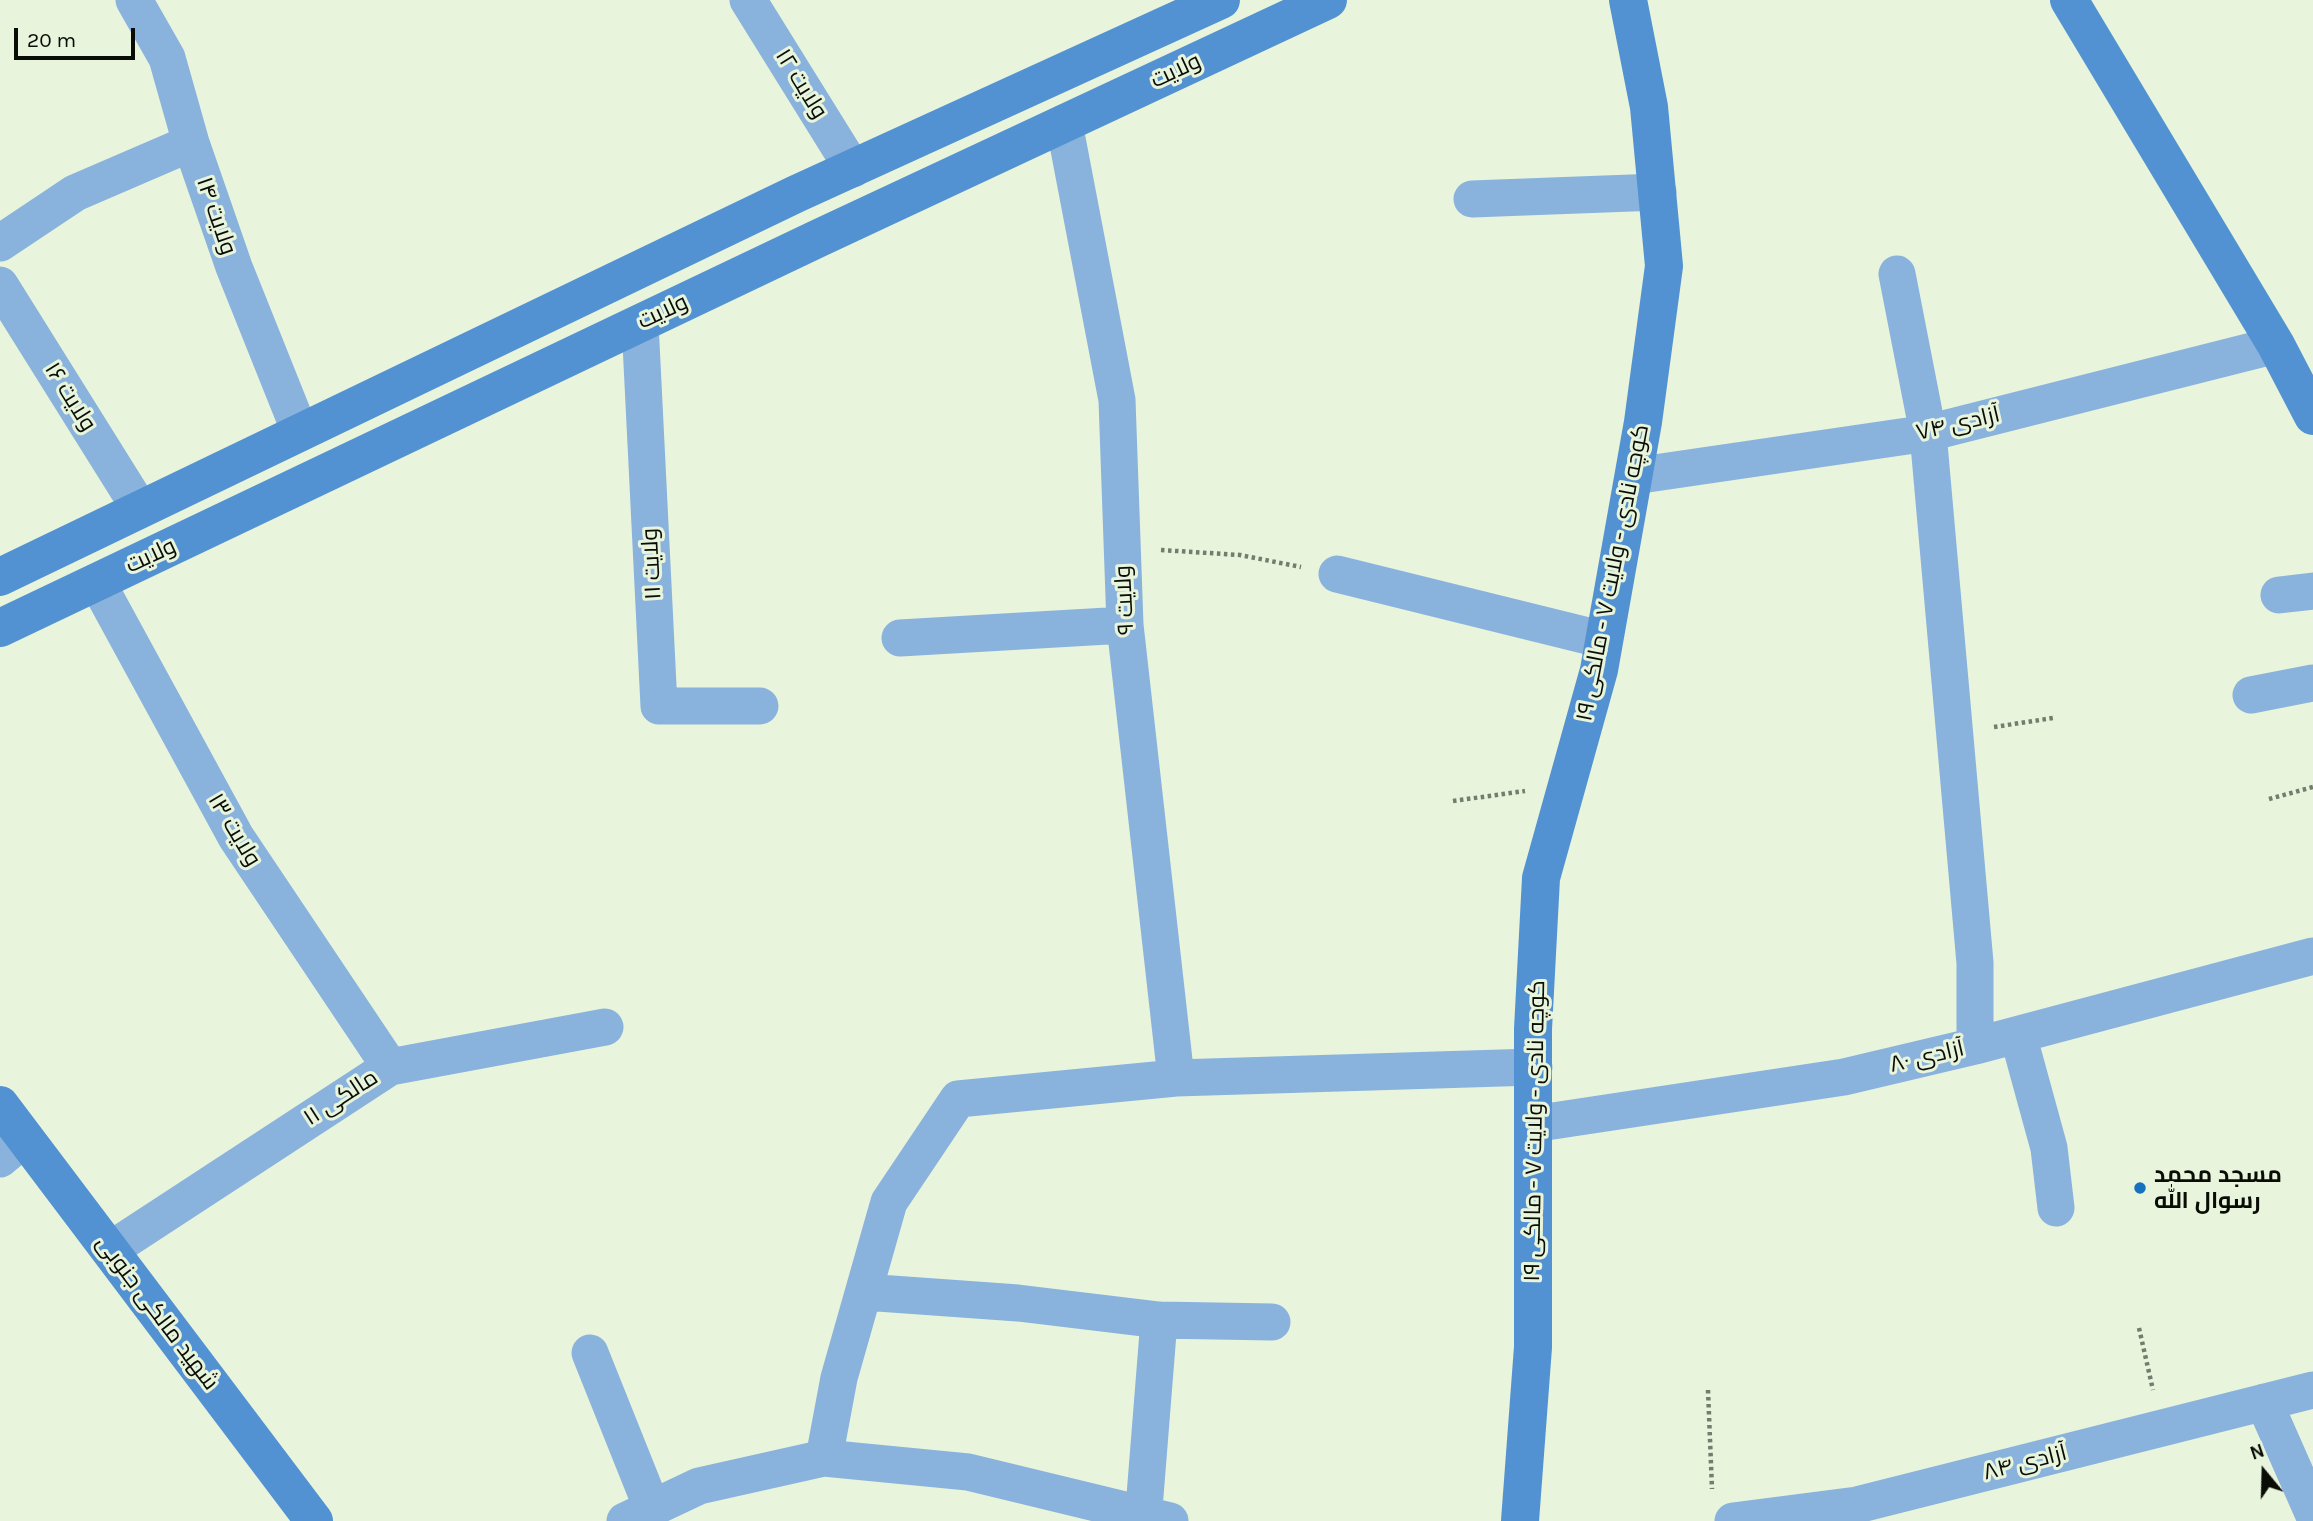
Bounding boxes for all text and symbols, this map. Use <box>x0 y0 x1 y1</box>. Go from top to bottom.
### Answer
scale bar <box>18 14 138 58</box>
text: 20 m <box>27 28 76 52</box>
street label: ولایت ۱۲ <box>769 44 833 124</box>
street label: ولایت <box>1146 47 1206 95</box>
street label: ولایت ۱۴ <box>190 174 242 258</box>
street label: ولایت <box>633 288 693 336</box>
street label: ولایت ۱۶ <box>38 358 102 436</box>
street label: آزادی ۷۴ <box>1913 401 2003 447</box>
street label: کوچه نادی - ولایت ۷ - مالکی ۱۹ <box>1571 422 1655 724</box>
street label: ولایت ۱۱ <box>636 527 668 601</box>
street label: ولایت <box>121 532 181 580</box>
street label: ولایت ۹ <box>1109 564 1141 636</box>
street label: ولایت ۱۳ <box>201 788 267 872</box>
street label: کوچه نادی - ولایت ۷ - مالکی ۱۹ <box>1519 980 1551 1282</box>
street label: آزادی ۸۰ <box>1887 1035 1967 1079</box>
street label: مالکی ۱۱ <box>299 1064 383 1132</box>
place label: مسجد محمد رسوال الله <box>2154 1161 2282 1215</box>
marker: مسجد محمد رسوال الله <box>2132 1180 2148 1196</box>
street label: شهید مالکی جنوبی <box>90 1230 224 1396</box>
north arrow <box>2229 1437 2299 1507</box>
street label: آزادی ۸۴ <box>1980 1439 2070 1487</box>
text: N <box>2247 1440 2267 1465</box>

